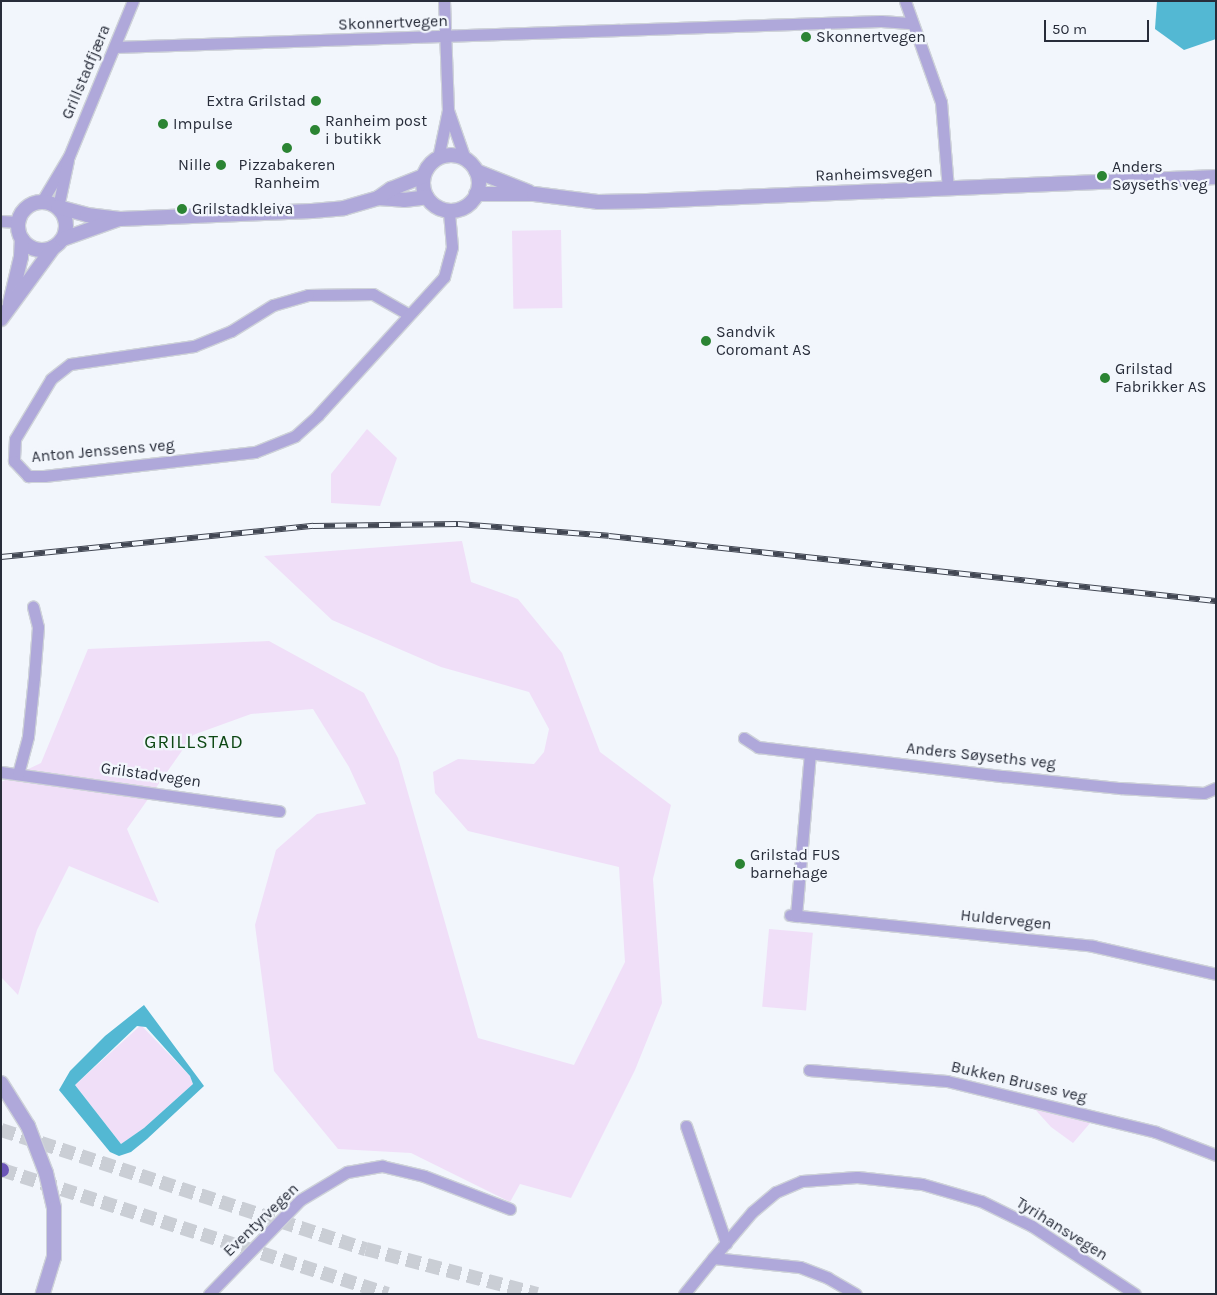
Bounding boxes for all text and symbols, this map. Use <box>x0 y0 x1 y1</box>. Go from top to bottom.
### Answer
scale bar <box>1047 10 1152 42</box>
street label: Skonnertvegen <box>338 11 448 35</box>
text: 50 m <box>1052 20 1087 38</box>
street label: Grillstadfjæra <box>57 22 115 122</box>
place label: Skonnertvegen <box>816 27 926 47</box>
marker: Skonnertvegen <box>800 31 812 43</box>
place label: Extra Grilstad <box>206 91 306 111</box>
marker: Extra Grilstad <box>310 95 322 107</box>
place label: Ranheim post i butikk <box>325 111 427 149</box>
place label: Impulse <box>173 114 233 134</box>
marker: Impulse <box>157 118 169 130</box>
marker: Ranheim post i butikk <box>309 124 321 136</box>
marker: Pizzabakeren Ranheim <box>281 142 293 154</box>
place label: Nille <box>178 155 211 175</box>
place label: Pizzabakeren Ranheim <box>239 155 335 193</box>
place label: Anders Søyseths veg <box>1112 157 1208 195</box>
marker: Nille <box>215 159 227 171</box>
street label: Ranheimsvegen <box>815 162 933 186</box>
marker: Anders Søyseths veg <box>1096 170 1108 182</box>
place label: Grilstadkleiva <box>192 199 293 219</box>
marker: Grilstadkleiva <box>176 203 188 215</box>
place label: Sandvik Coromant AS <box>716 322 811 360</box>
marker: Sandvik Coromant AS <box>700 335 712 347</box>
place label: Grilstad Fabrikker AS <box>1115 359 1207 397</box>
marker: Grilstad Fabrikker AS <box>1099 372 1111 384</box>
street label: Anton Jenssens veg <box>31 435 175 467</box>
district label: GRILLSTAD <box>143 732 245 754</box>
street label: Anders Søyseths veg <box>905 739 1057 773</box>
street label: Grilstadvegen <box>100 758 202 792</box>
place label: Grilstad FUS barnehage <box>750 845 840 883</box>
marker: Grilstad FUS barnehage <box>734 858 746 870</box>
street label: Huldervegen <box>959 906 1053 934</box>
street label: Bukken Bruses veg <box>949 1057 1089 1107</box>
street label: Eventyrvegen <box>219 1179 303 1261</box>
street label: Tyrihansvegen <box>1013 1193 1111 1265</box>

